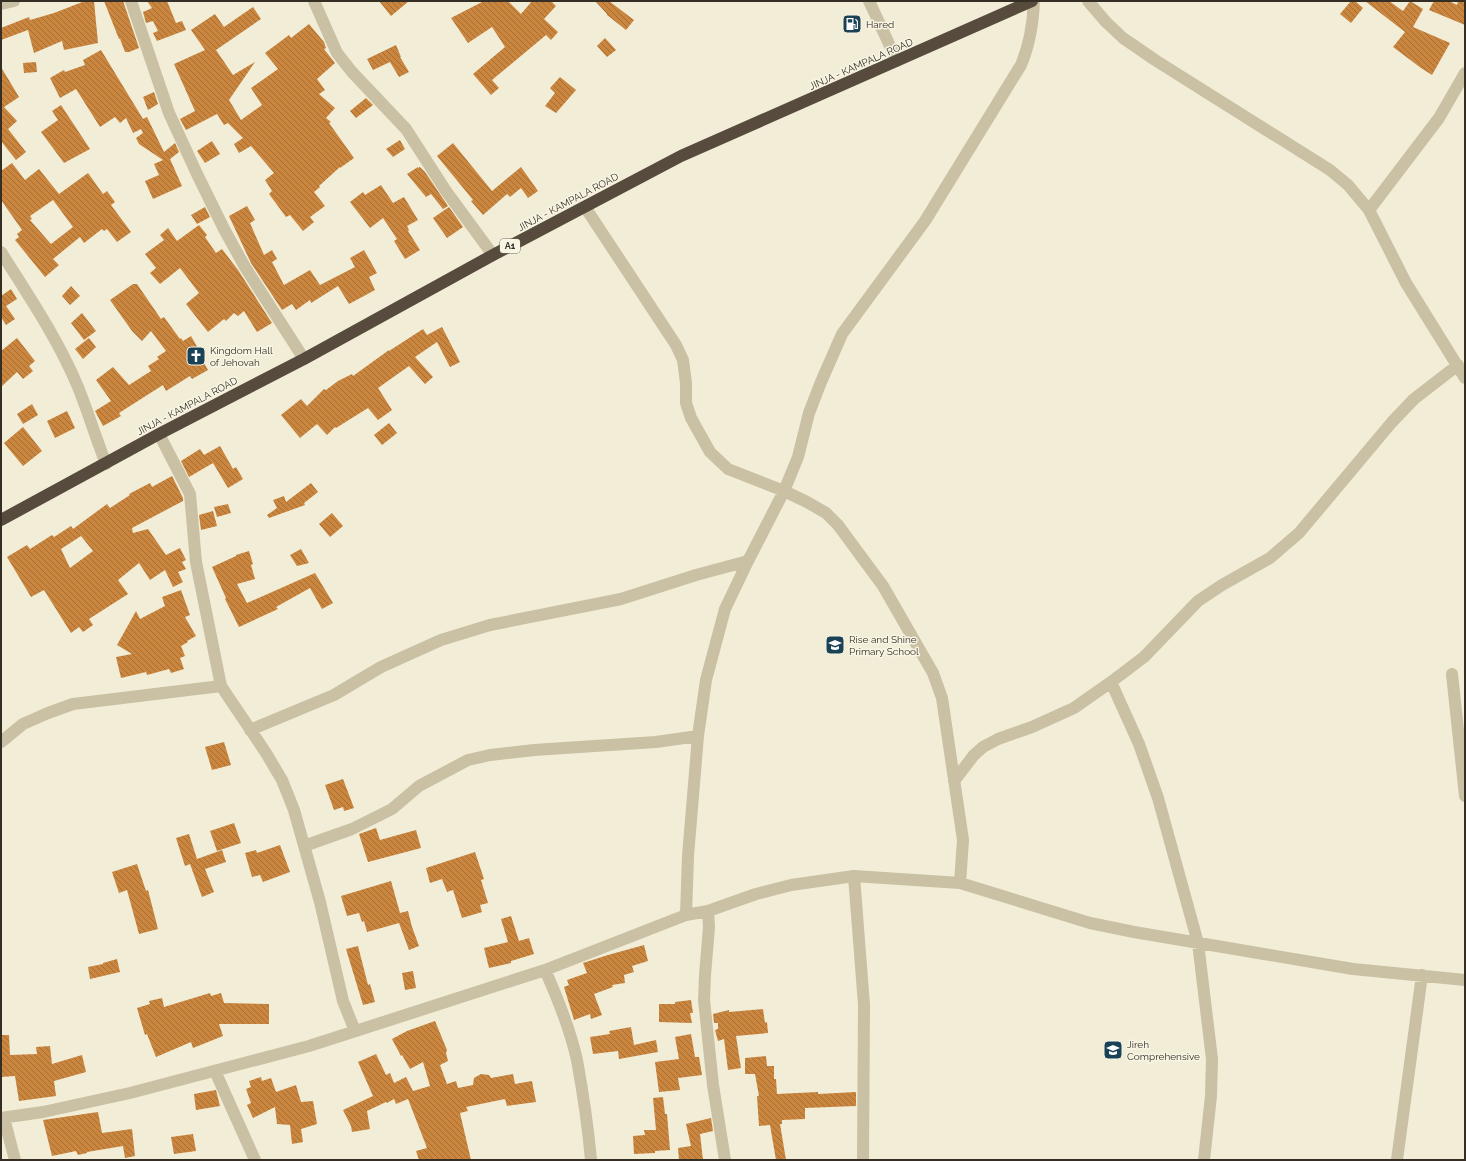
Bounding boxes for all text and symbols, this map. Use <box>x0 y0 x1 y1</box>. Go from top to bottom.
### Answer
fuel station icon: Hared <box>841 13 863 35</box>
place label: Hared <box>866 19 894 30</box>
street label: JINJA - KAMPALA ROAD <box>807 36 915 92</box>
street label: JINJA - KAMPALA ROAD <box>516 171 620 233</box>
road number: A1 <box>500 239 520 253</box>
church icon: Kingdom Hall of Jehovah <box>185 345 207 367</box>
place label: Kingdom Hall of Jehovah <box>210 345 273 368</box>
street label: JINJA - KAMPALA ROAD <box>135 375 239 437</box>
school or university icon: Rise and Shine Primary School <box>824 634 846 656</box>
place label: Rise and Shine Primary School <box>849 634 919 657</box>
school or university icon: Jireh Comprehensive <box>1102 1039 1124 1061</box>
place label: Jireh Comprehensive <box>1127 1039 1200 1062</box>

